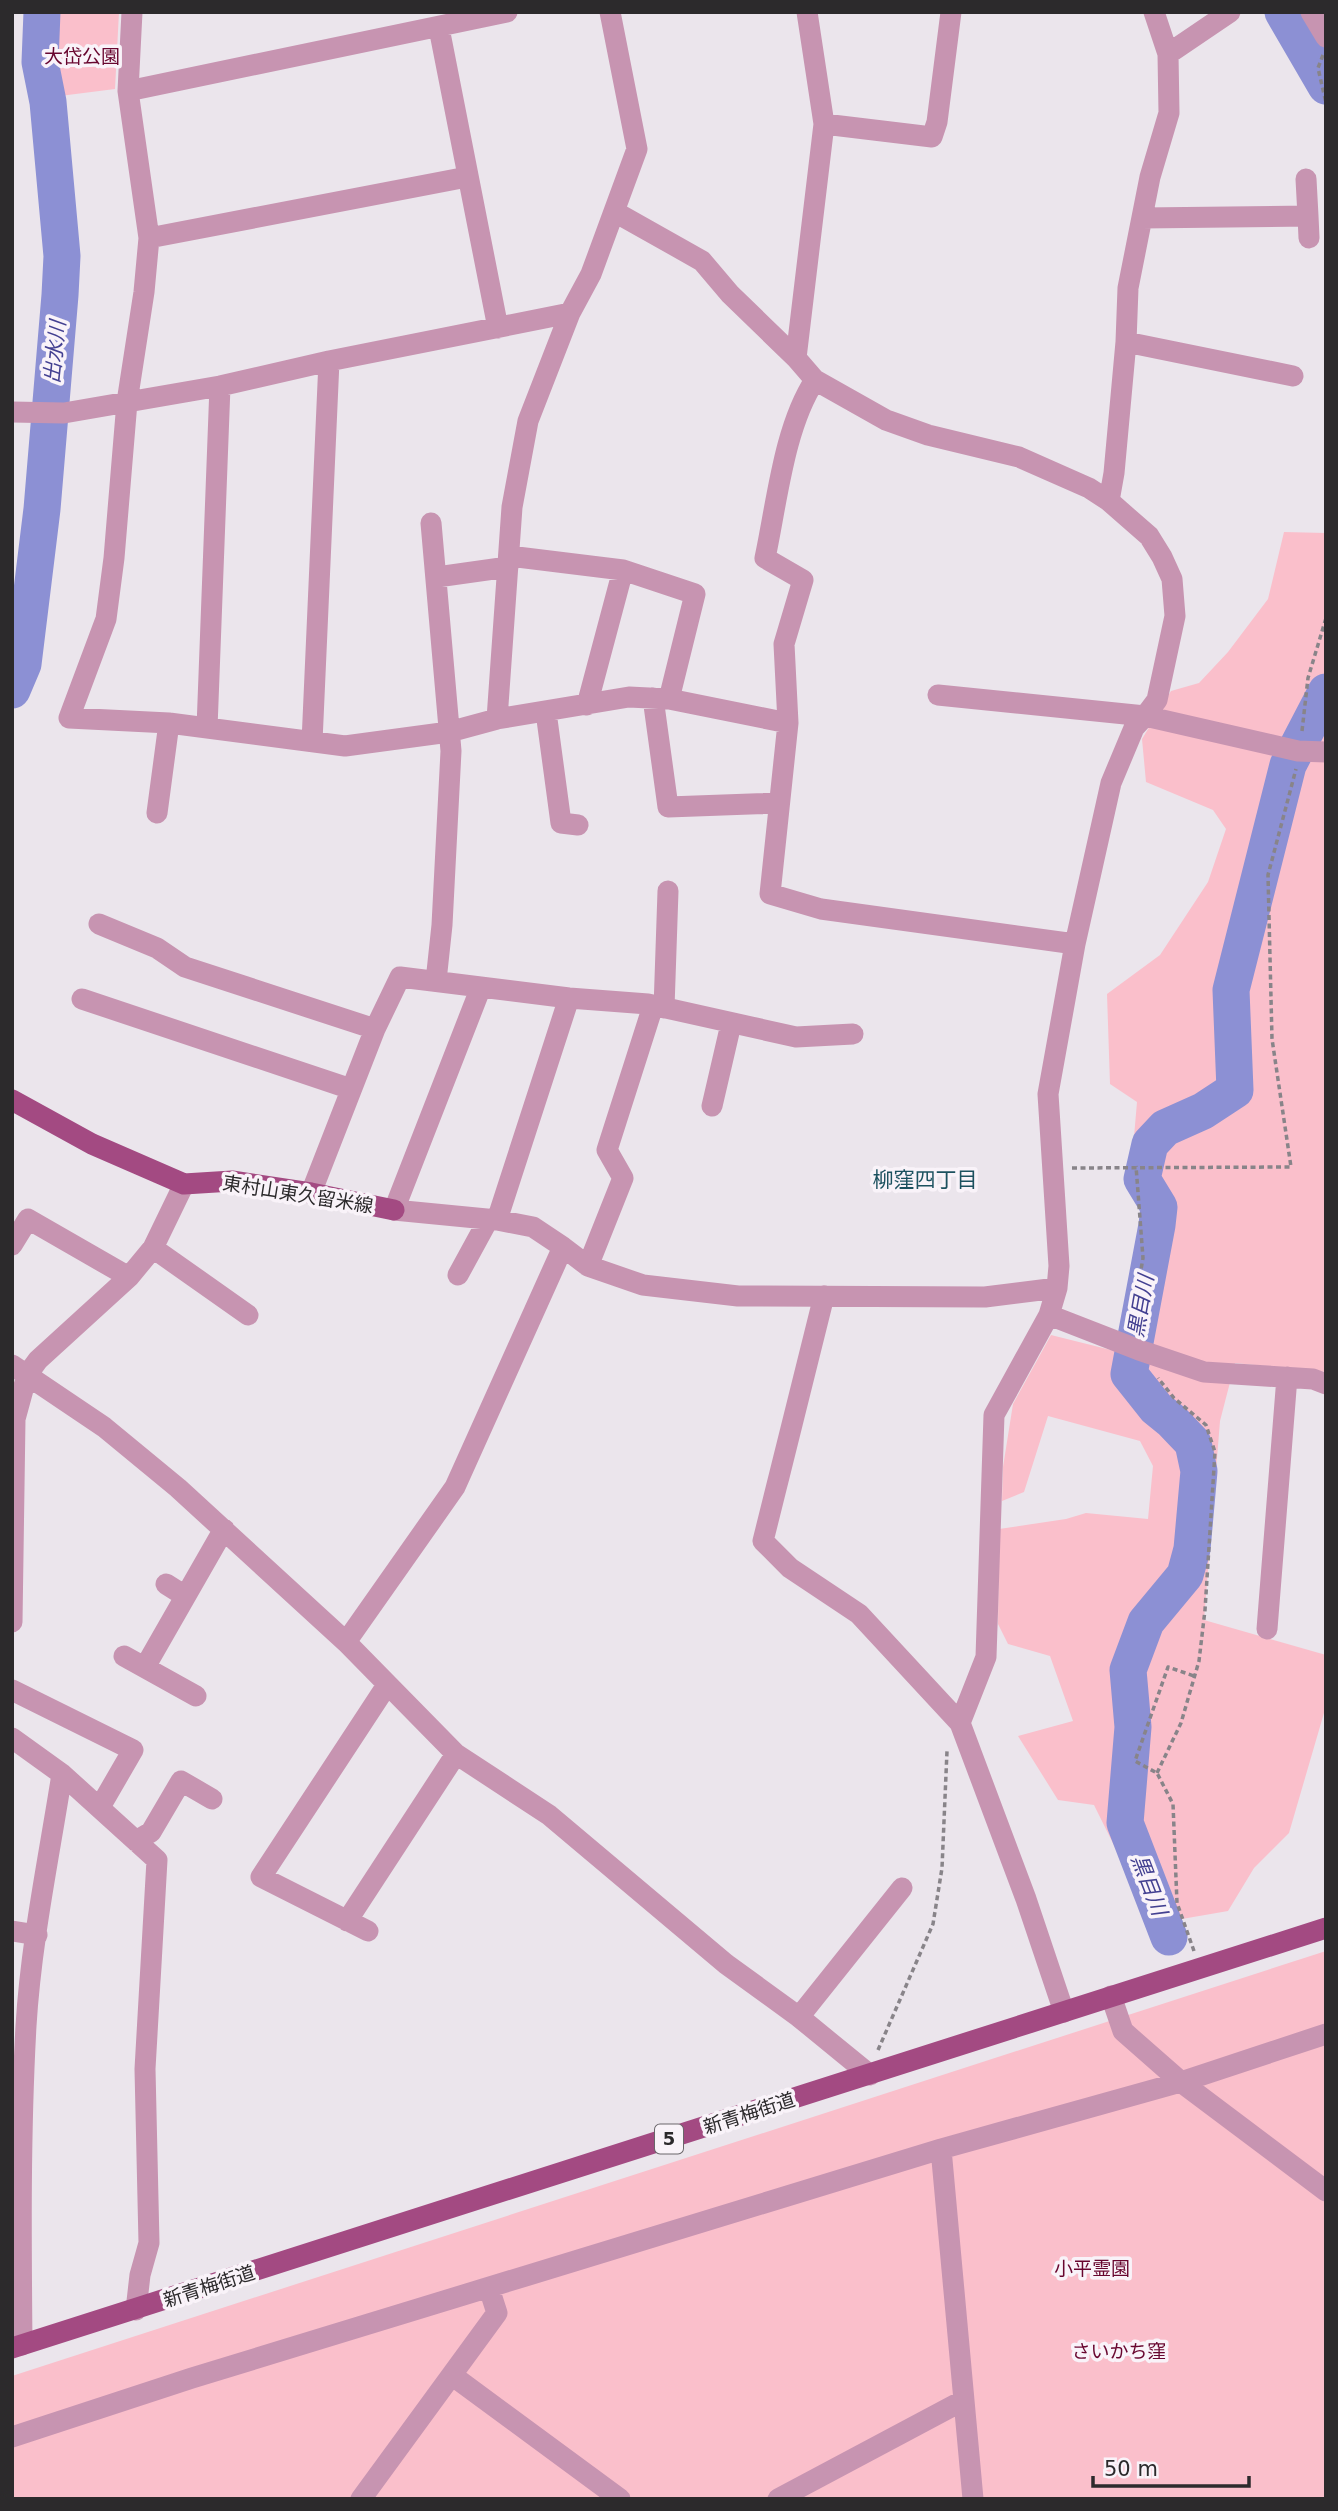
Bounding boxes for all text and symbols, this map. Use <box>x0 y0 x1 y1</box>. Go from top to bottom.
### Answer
park label: 大岱公園 <box>44 45 120 67</box>
water label: 出水川 <box>40 317 70 385</box>
district label: 柳窪四丁目 <box>873 1168 978 1192</box>
street label: 東村山東久留米線 <box>221 1171 375 1217</box>
water label: 黒目川 <box>1124 1271 1159 1339</box>
water label: 黒目川 <box>1127 1851 1172 1921</box>
street label: 新青梅街道 <box>700 2088 798 2138</box>
road number: 5 <box>655 2124 683 2154</box>
park label: 小平霊園 <box>1054 2257 1130 2279</box>
street label: 新青梅街道 <box>160 2261 258 2311</box>
park label: さいかち窪 <box>1071 2340 1167 2362</box>
scale bar <box>1093 2444 1249 2488</box>
text: 50 m <box>1104 2457 1158 2481</box>

